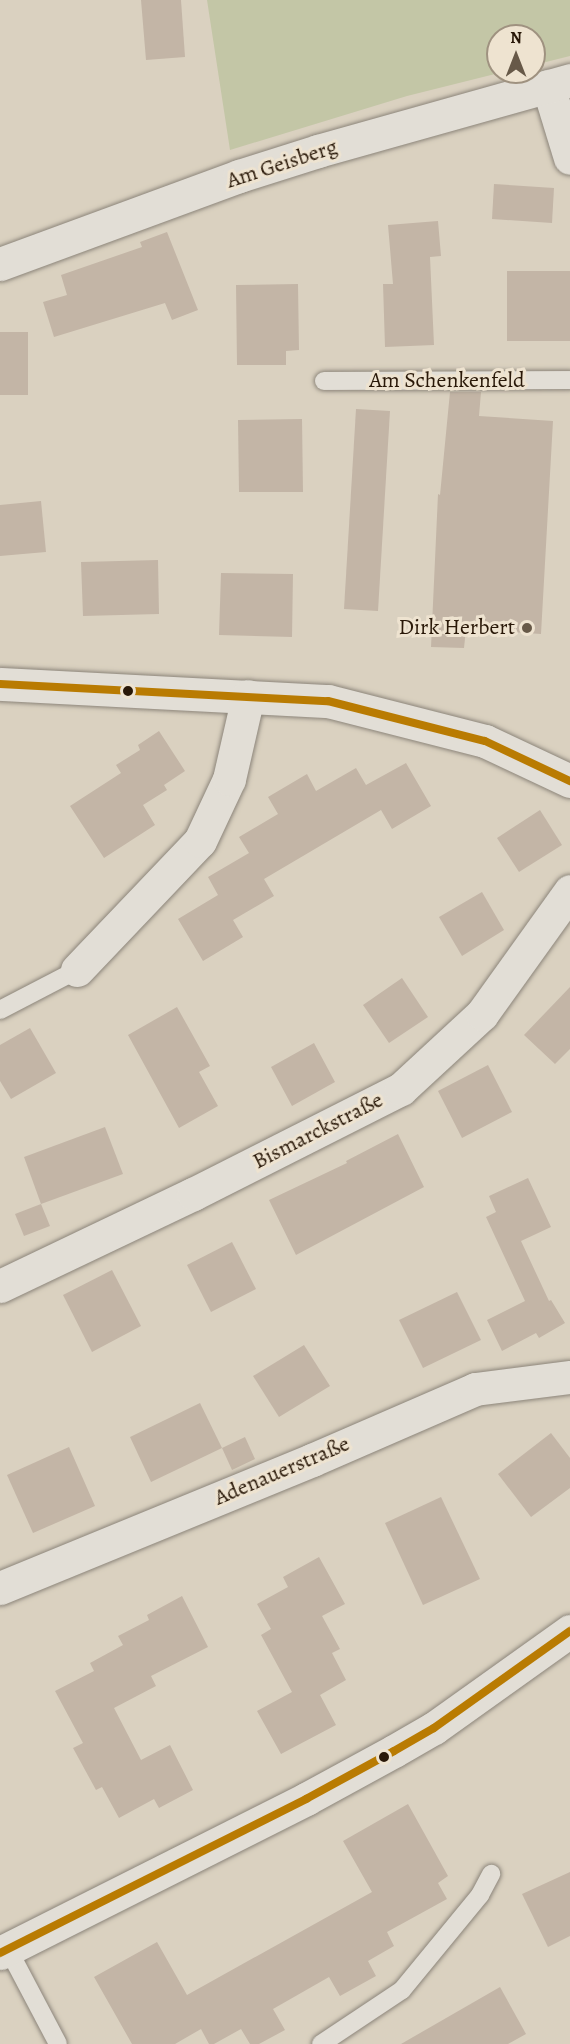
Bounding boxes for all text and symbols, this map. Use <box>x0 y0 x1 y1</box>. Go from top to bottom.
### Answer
north arrow <box>486 24 546 84</box>
text: N <box>510 27 522 49</box>
street label: Am Geisberg <box>223 134 341 194</box>
street label: Am Schenkenfeld <box>369 368 525 394</box>
place label: Dirk Herbert <box>398 615 515 641</box>
marker: Dirk Herbert <box>520 621 534 635</box>
unlabelled marker <box>122 685 134 697</box>
street label: Bismarckstraße <box>249 1087 387 1175</box>
street label: Adenauerstraße <box>211 1431 353 1511</box>
unlabelled marker <box>378 1751 390 1763</box>

